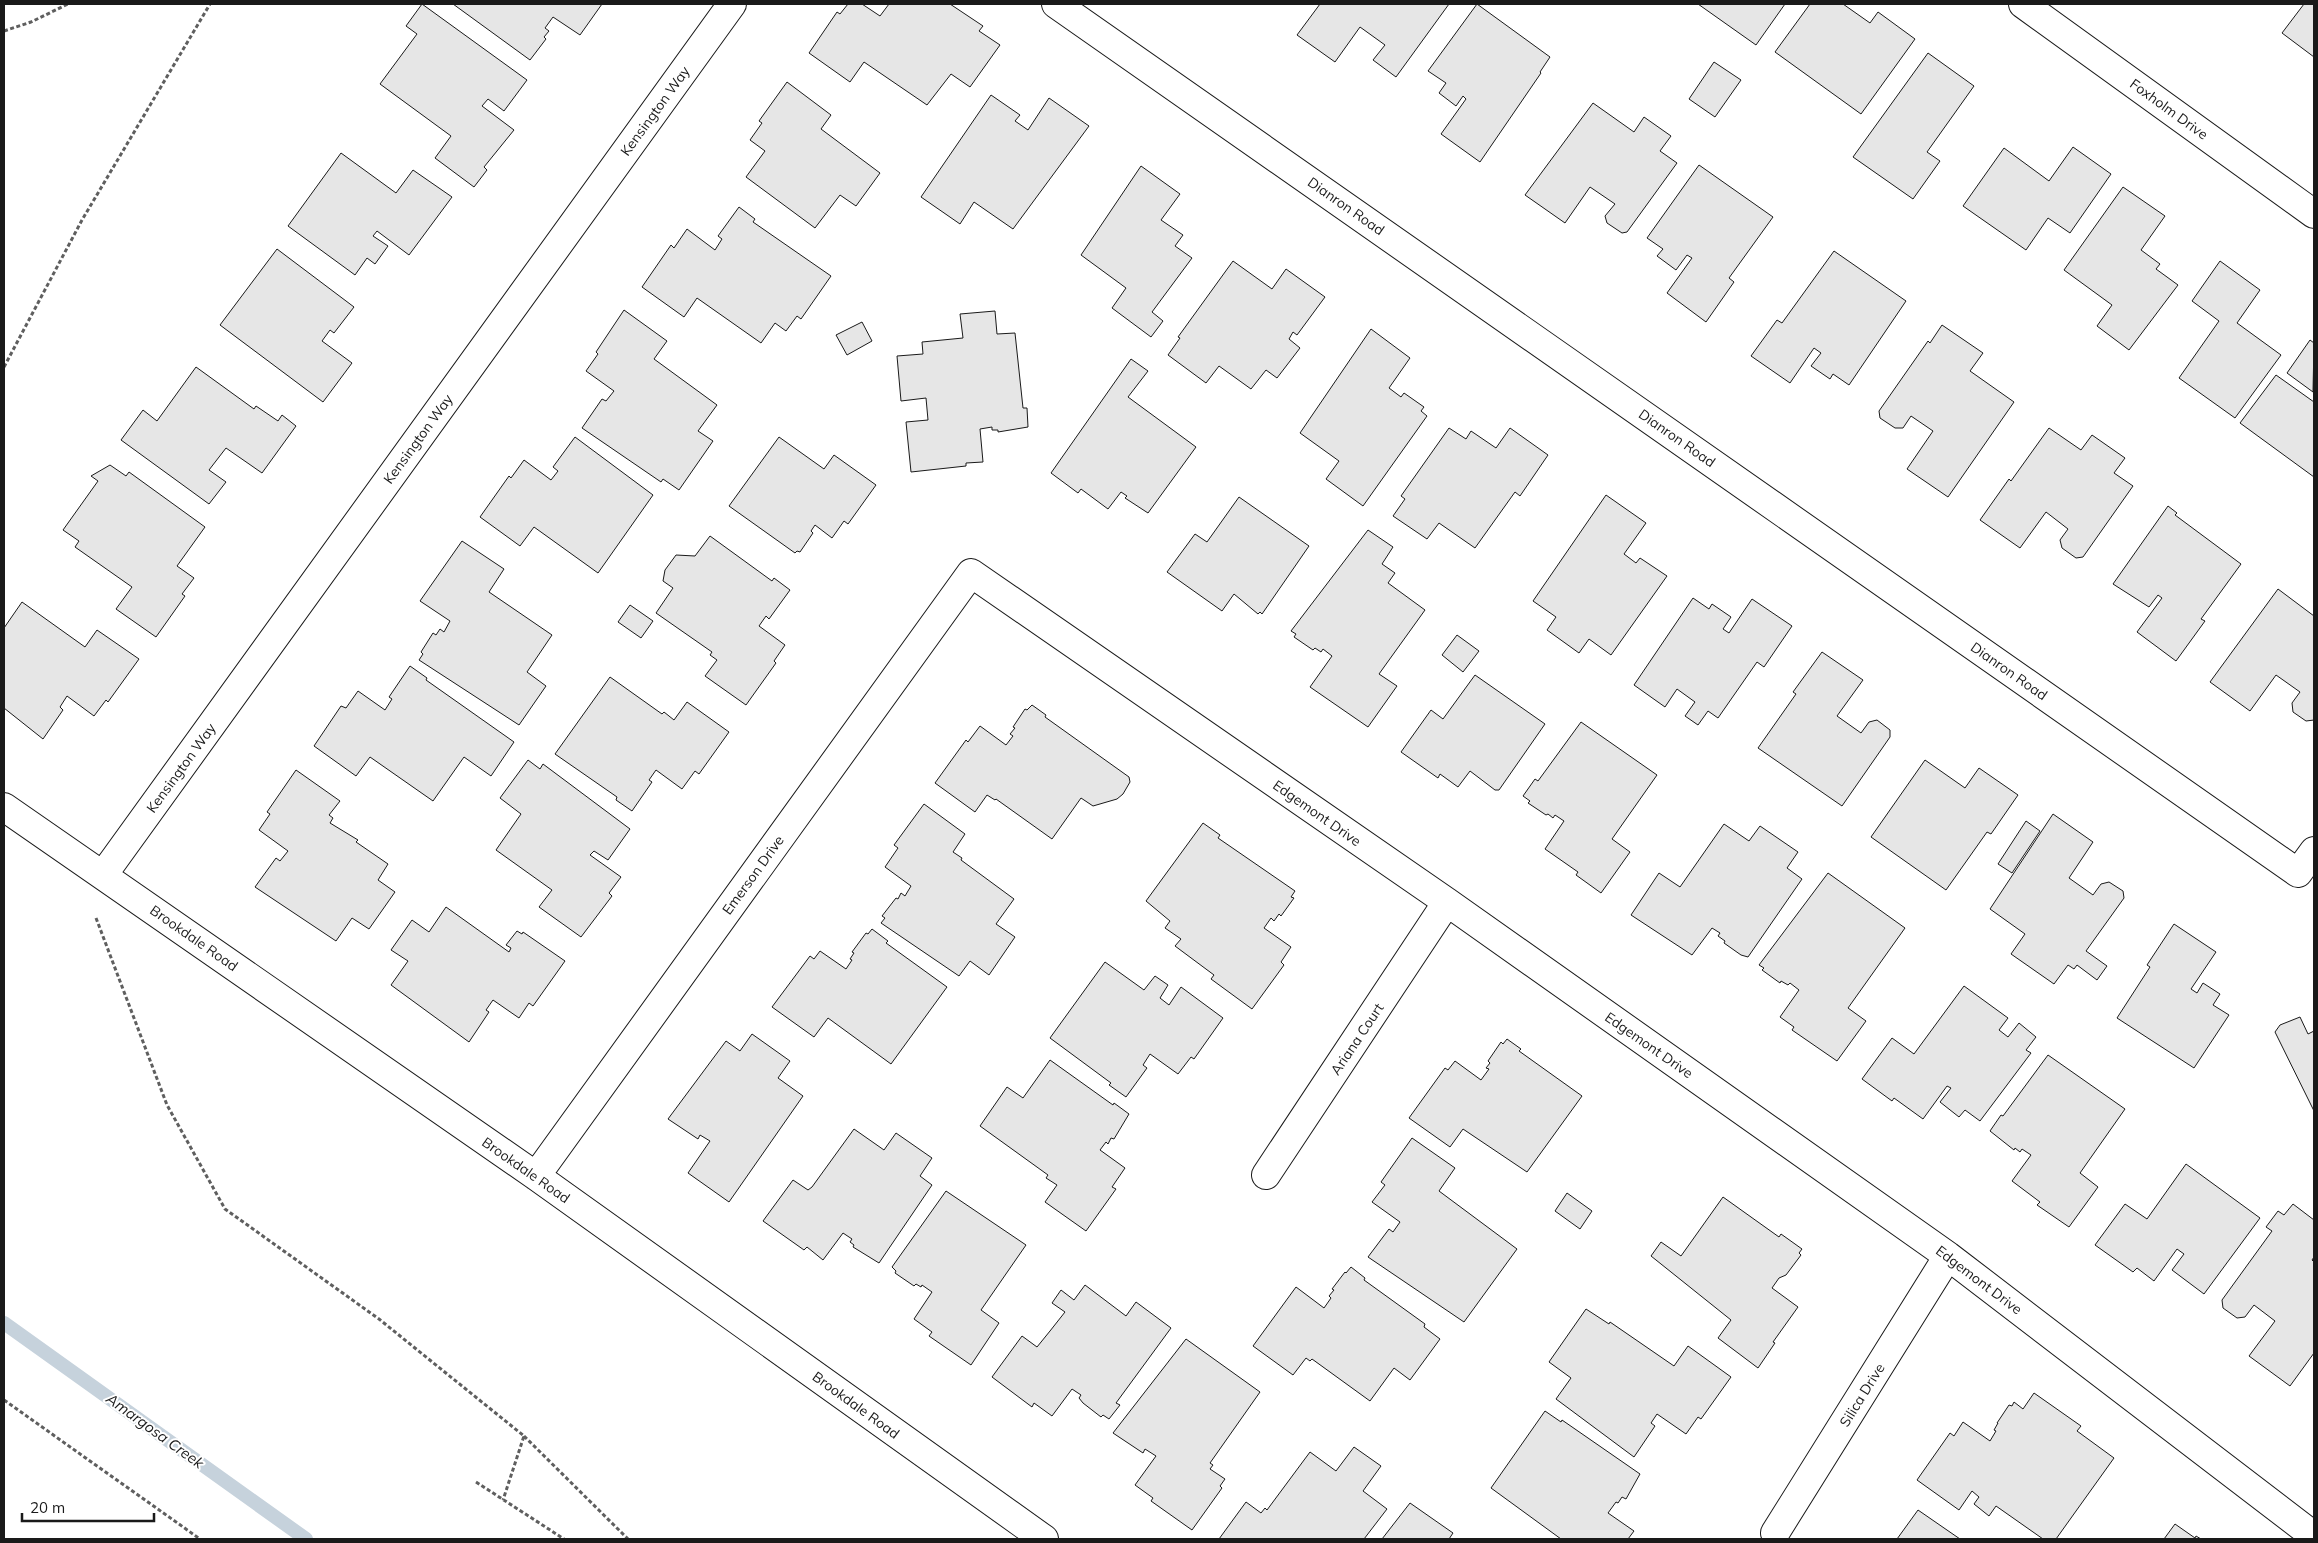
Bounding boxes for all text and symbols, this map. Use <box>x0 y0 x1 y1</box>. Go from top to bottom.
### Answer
street label: Kensington Way <box>616 62 694 159</box>
street label: Foxholm Drive <box>2126 75 2212 143</box>
street label: Dianron Road <box>1304 173 1388 239</box>
street label: Kensington Way <box>379 390 457 487</box>
street label: Dianron Road <box>1635 405 1719 471</box>
street label: Dianron Road <box>1967 638 2051 704</box>
street label: Kensington Way <box>142 719 220 816</box>
street label: Edgemont Drive <box>1269 776 1365 850</box>
street label: Emerson Drive <box>718 832 788 918</box>
street label: Brookdale Road <box>147 901 241 975</box>
street label: Ariana Court <box>1326 1000 1388 1078</box>
street label: Edgemont Drive <box>1601 1008 1697 1082</box>
street label: Brookdale Road <box>479 1133 573 1207</box>
street label: Edgemont Drive <box>1932 1242 2026 1318</box>
street label: Silica Drive <box>1835 1360 1889 1430</box>
street label: Brookdale Road <box>809 1367 903 1443</box>
water label: Amargosa Creek <box>102 1388 209 1473</box>
scale bar <box>22 1490 155 1522</box>
text: 20 m <box>30 1498 65 1517</box>

